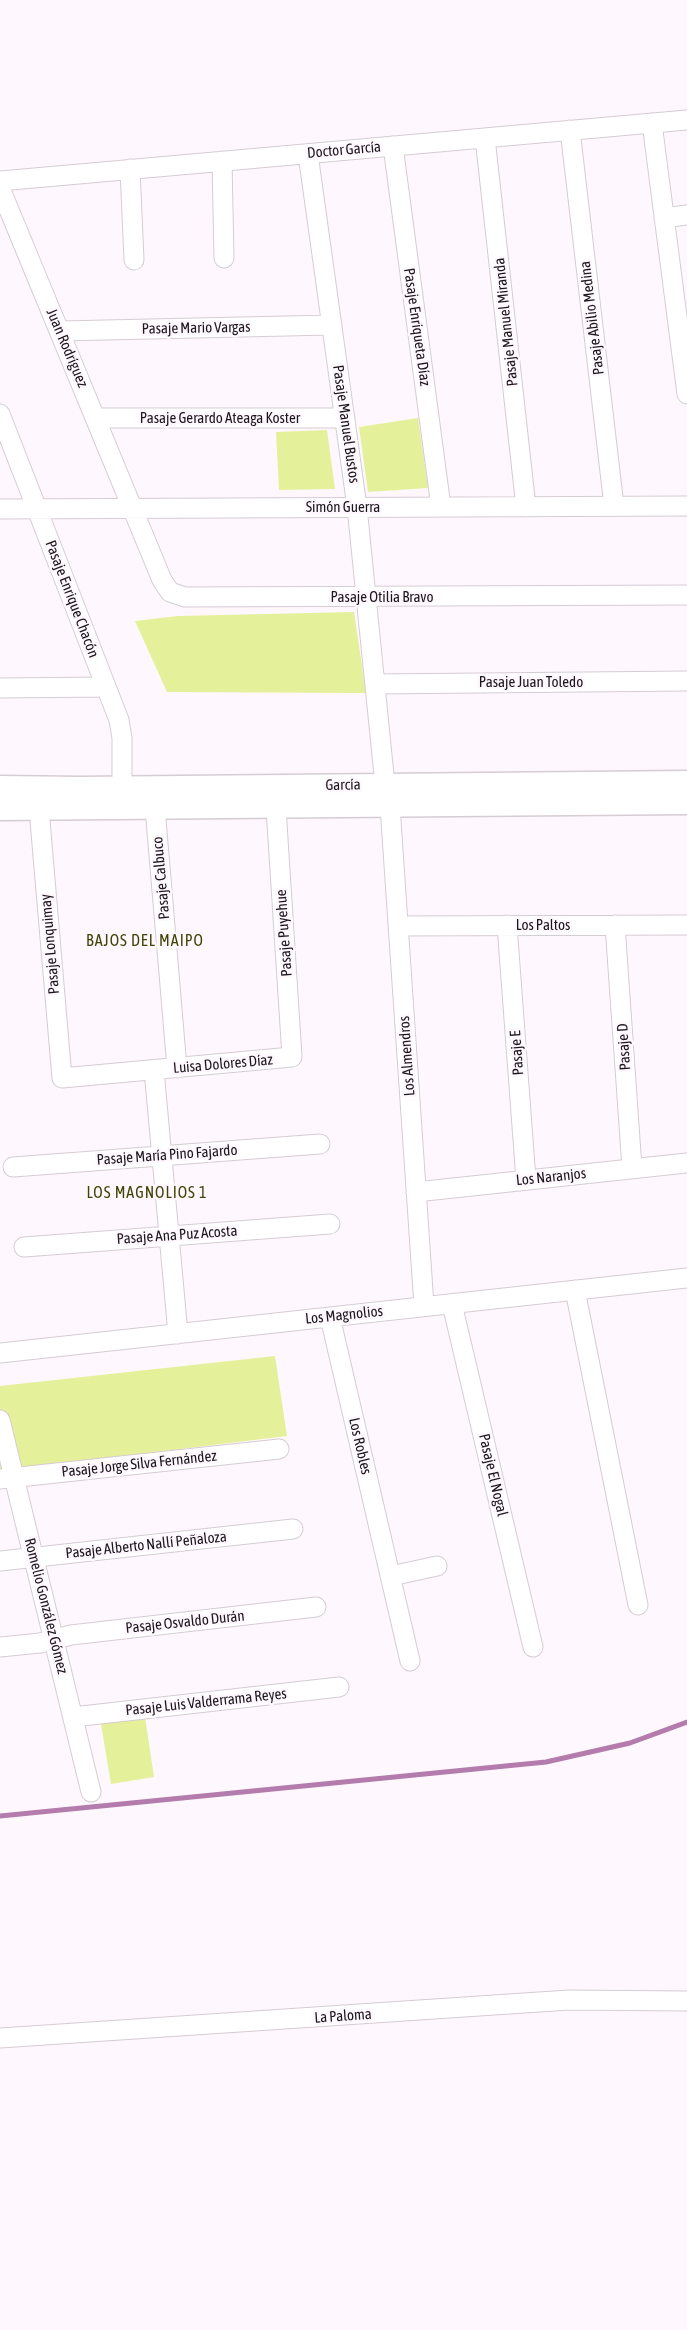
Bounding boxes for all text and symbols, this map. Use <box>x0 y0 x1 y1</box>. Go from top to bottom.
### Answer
street label: Doctor García <box>306 138 382 162</box>
street label: Pasaje Manuel Miranda <box>490 257 522 387</box>
street label: Pasaje Abilio Medina <box>576 260 608 376</box>
street label: Pasaje Enriqueta Díaz <box>400 267 434 387</box>
street label: Juan Rodríguez <box>42 306 92 390</box>
street label: Pasaje Mario Vargas <box>141 318 251 338</box>
street label: Pasaje Manuel Bustos <box>329 364 363 484</box>
street label: Pasaje Gerardo Ateaga Koster <box>140 409 300 427</box>
street label: Simón Guerra <box>306 498 380 516</box>
street label: Pasaje Enrique Chacón <box>41 538 103 660</box>
street label: Pasaje Otilia Bravo <box>331 588 433 606</box>
street label: Pasaje Juan Toledo <box>479 673 583 691</box>
street label: García <box>325 776 361 794</box>
street label: Pasaje Calbuco <box>148 836 174 920</box>
street label: Pasaje Puyehue <box>272 889 296 977</box>
street label: Pasaje Lonquimay <box>37 893 63 995</box>
street label: Los Paltos <box>516 916 570 934</box>
district label: BAJOS DEL MAIPO <box>84 931 206 951</box>
street label: Los Almendros <box>395 1015 419 1097</box>
street label: Pasaje D <box>613 1023 635 1071</box>
street label: Pasaje E <box>506 1030 528 1076</box>
street label: Luisa Dolores Díaz <box>172 1051 274 1077</box>
street label: Pasaje María Pino Fajardo <box>96 1141 238 1169</box>
street label: Los Naranjos <box>515 1164 587 1190</box>
district label: LOS MAGNOLIOS 1 <box>85 1183 209 1203</box>
street label: Pasaje Ana Puz Acosta <box>116 1222 238 1248</box>
street label: Los Magnolios <box>304 1302 384 1328</box>
street label: Los Robles <box>345 1416 375 1476</box>
street label: Pasaje El Nogal <box>475 1432 511 1518</box>
street label: Pasaje Jorge Silva Fernández <box>61 1447 217 1481</box>
street label: Pasaje Alberto Nallí Peñaloza <box>64 1528 228 1562</box>
street label: Romelio González Gómez <box>20 1536 72 1676</box>
street label: Pasaje Osvaldo Durán <box>125 1607 245 1637</box>
street label: Pasaje Luis Valderrama Reyes <box>125 1685 287 1719</box>
street label: La Paloma <box>314 2005 372 2027</box>

